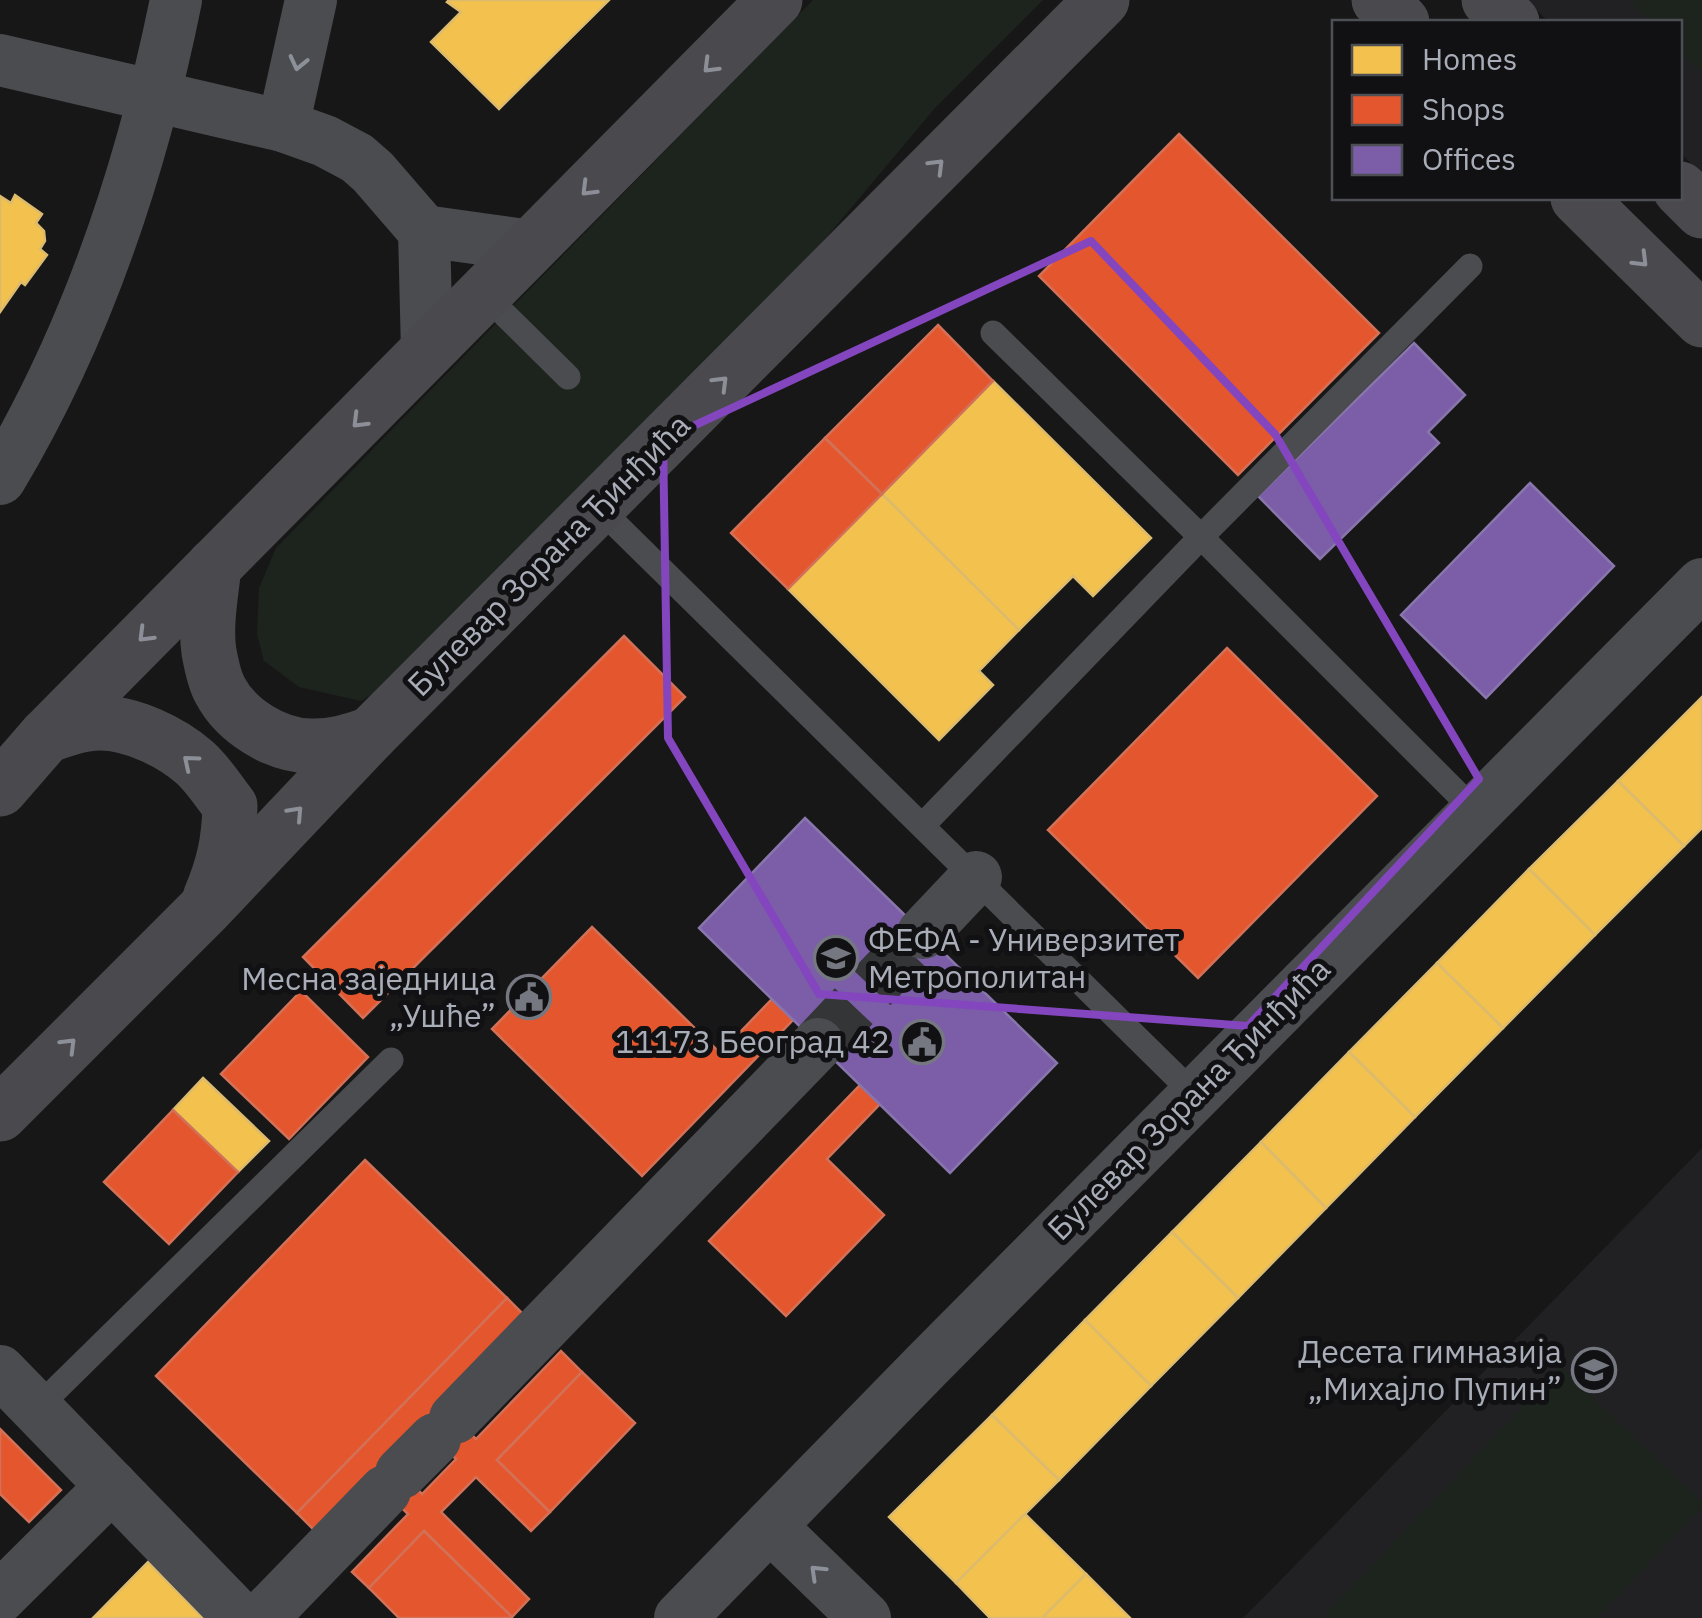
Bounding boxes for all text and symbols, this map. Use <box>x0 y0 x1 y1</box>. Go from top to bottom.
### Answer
legend <box>1332 20 1682 200</box>
text: Homes <box>1422 39 1517 78</box>
one-way arrow <box>289 54 310 71</box>
one-way arrow <box>703 55 721 73</box>
text: Shops <box>1422 89 1505 128</box>
text: Offices <box>1422 139 1516 178</box>
one-way arrow <box>926 159 944 177</box>
one-way arrow <box>582 178 600 196</box>
one-way arrow <box>1629 248 1647 266</box>
one-way arrow <box>709 377 727 395</box>
street label: Булевар Зорана Ђинђића <box>398 404 699 705</box>
one-way arrow <box>352 409 370 427</box>
one-way arrow <box>139 624 157 642</box>
one-way arrow <box>184 756 202 774</box>
one-way arrow <box>284 806 302 825</box>
place label: ФЕФА - Универзитет Метрополитан <box>868 918 1180 997</box>
school or university icon: ФЕФА - Универзитет Метрополитан <box>813 935 859 981</box>
street label: Булевар Зорана Ђинђића <box>1038 948 1339 1249</box>
place label: Месна заједница „Ушће” <box>241 957 496 1036</box>
public building icon: Месна заједница „Ушће” <box>506 974 552 1020</box>
public building icon: 11173 Београд 42 <box>899 1019 945 1065</box>
place label: 11173 Београд 42 <box>615 1020 890 1062</box>
one-way arrow <box>57 1039 75 1057</box>
place label: Десета гимназија „Михајло Пупин” <box>1298 1330 1562 1409</box>
school or university icon: Десета гимназија „Михајло Пупин” <box>1571 1347 1617 1393</box>
one-way arrow <box>811 1566 829 1584</box>

